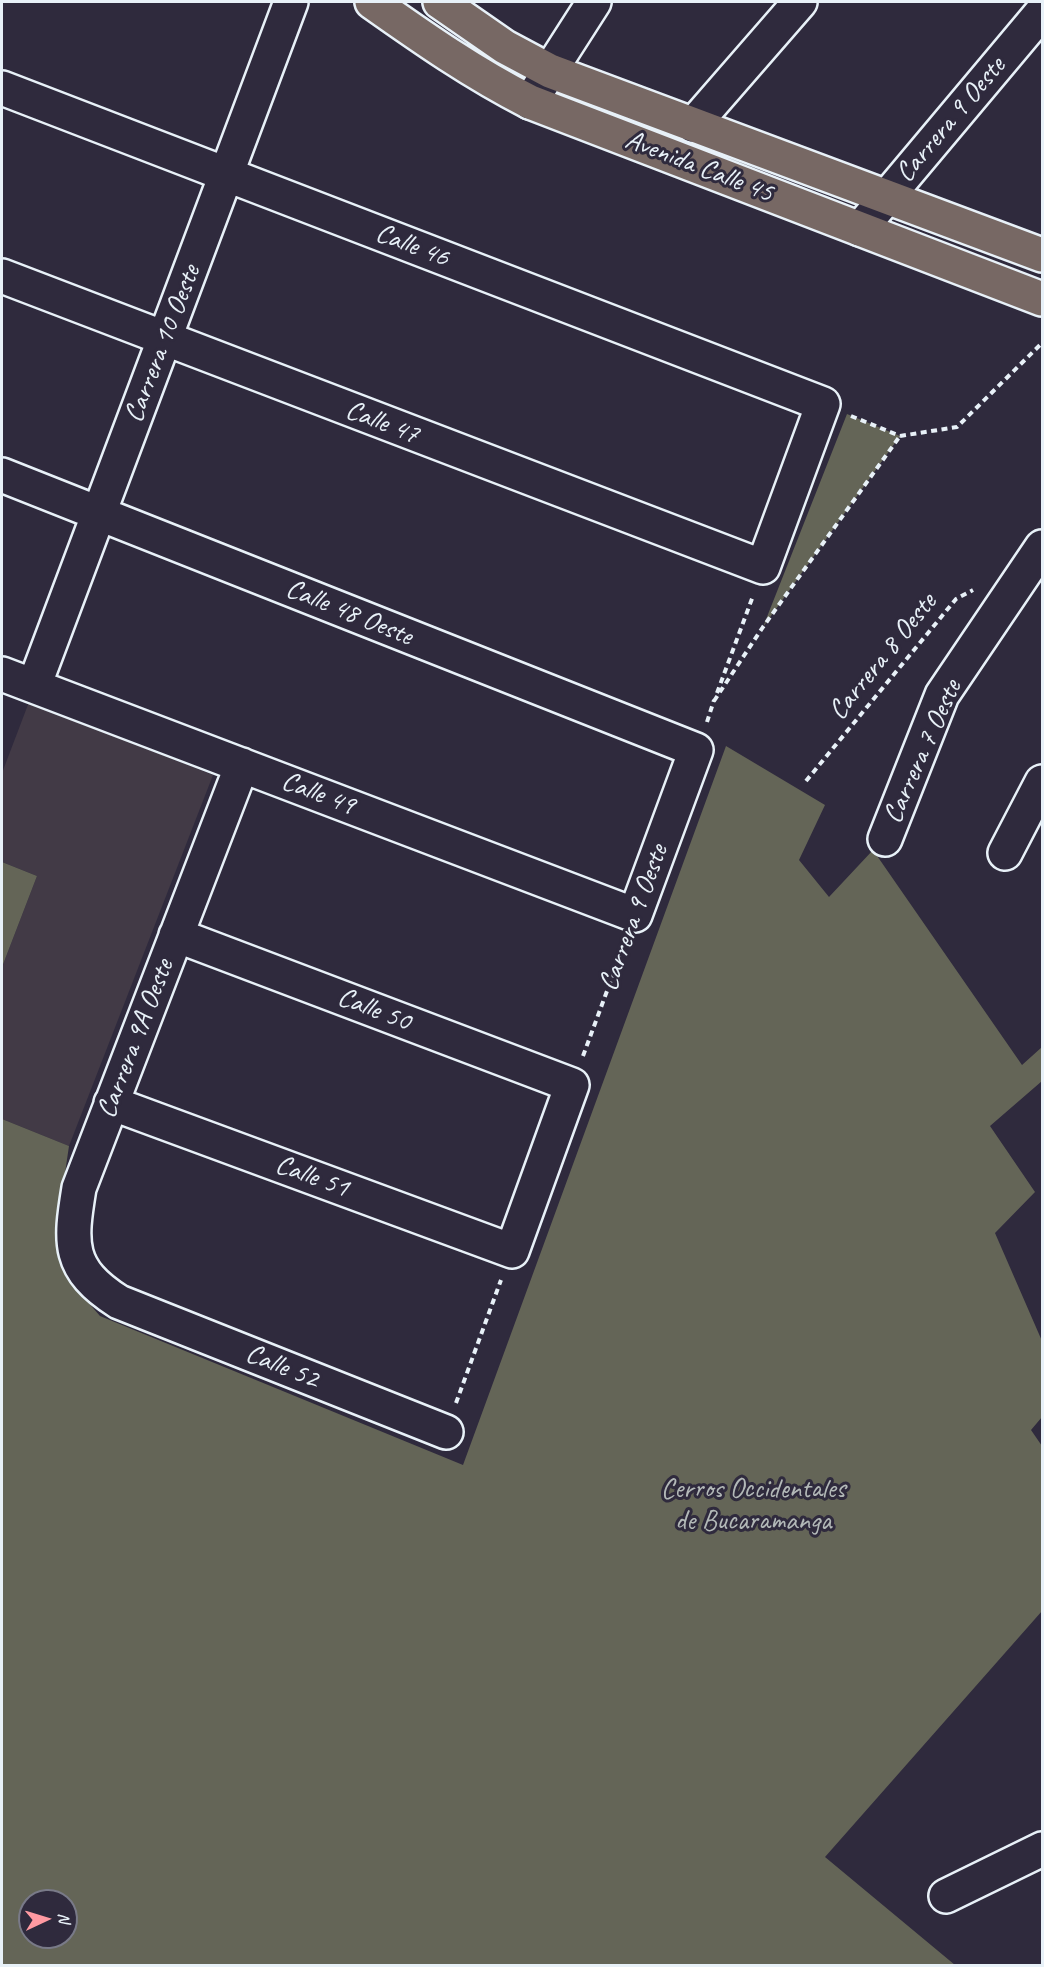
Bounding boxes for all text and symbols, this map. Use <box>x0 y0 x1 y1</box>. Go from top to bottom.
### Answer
street label: Carrera 9 Oeste <box>889 50 1013 190</box>
street label: Avenida Calle 45 <box>620 123 778 211</box>
street label: Calle 46 <box>371 217 453 275</box>
street label: Carrera 10 Oeste <box>118 261 208 427</box>
street label: Calle 47 <box>341 394 423 452</box>
street label: Calle 48 Oeste <box>281 572 417 654</box>
street label: Carrera 8 Oeste <box>822 587 944 727</box>
street label: Carrera 7 Oeste <box>876 675 970 829</box>
street label: Calle 49 <box>277 765 359 823</box>
street label: Carrera 9 Oeste <box>592 840 676 996</box>
street label: Carrera 9A Oeste <box>90 955 182 1123</box>
street label: Calle 50 <box>333 981 415 1039</box>
street label: Calle 51 <box>271 1148 353 1206</box>
street label: Calle 52 <box>240 1337 324 1397</box>
park label: Cerros Occidentales de Bucaramanga <box>661 1473 845 1539</box>
north arrow <box>18 1889 78 1949</box>
text: N <box>54 1912 74 1924</box>

